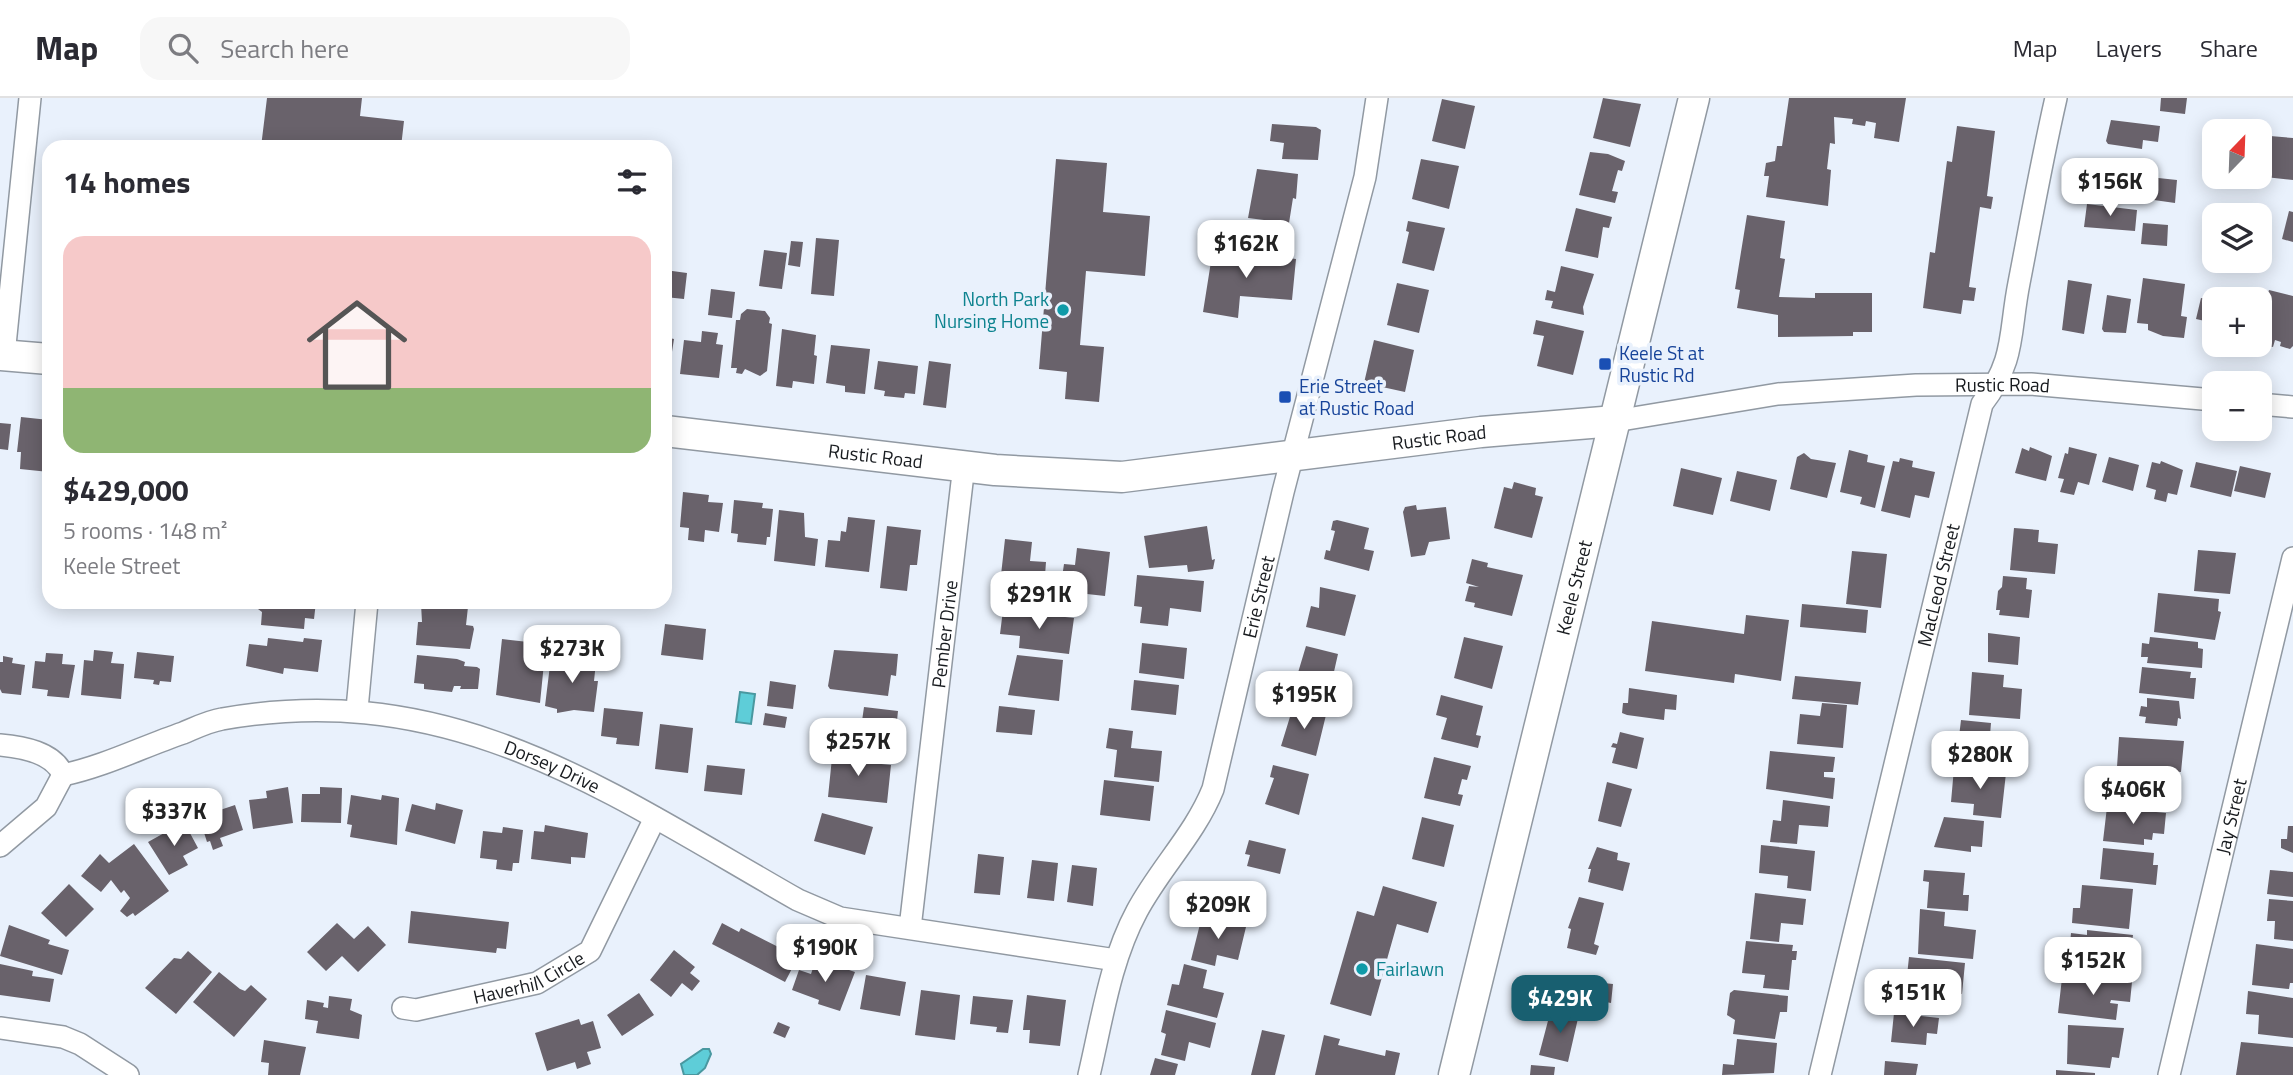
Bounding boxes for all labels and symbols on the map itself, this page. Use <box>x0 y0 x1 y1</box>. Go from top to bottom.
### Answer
north arrow <box>2202 119 2272 189</box>
pin: $156K <box>2061 158 2159 218</box>
pin: $162K <box>1197 220 1295 280</box>
place label: North Park Nursing Home <box>934 284 1049 335</box>
marker: North Park Nursing Home <box>1055 302 1071 318</box>
place label: Keele St at Rustic Rd <box>1619 338 1704 389</box>
marker: Keele St at Rustic Rd <box>1597 356 1613 372</box>
street label: Rustic Road <box>1955 369 2051 400</box>
place label: Erie Street at Rustic Road <box>1299 371 1414 422</box>
marker: Erie Street at Rustic Road <box>1277 389 1293 405</box>
street label: Rustic Road <box>1390 417 1487 457</box>
street label: Rustic Road <box>827 435 925 475</box>
street label: MacLeod Street <box>1909 520 1967 649</box>
street label: Keele Street <box>1548 537 1599 638</box>
street label: Erie Street <box>1234 552 1282 641</box>
pin: $291K <box>990 572 1088 631</box>
street label: Pember Drive <box>923 578 964 690</box>
pin: $273K <box>523 626 621 685</box>
pin: $195K <box>1255 672 1353 731</box>
pin: $257K <box>809 718 907 778</box>
street label: Dorsey Drive <box>500 732 605 800</box>
pin: $280K <box>1931 732 2029 791</box>
pin: $406K <box>2084 766 2182 826</box>
street label: Jay Street <box>2207 775 2254 857</box>
pin: $337K <box>125 788 223 848</box>
pin: $209K <box>1169 882 1267 941</box>
pin: $190K <box>776 924 874 984</box>
pin: $152K <box>2044 937 2142 997</box>
street label: Haverhill Circle <box>470 943 589 1011</box>
place label: Fairlawn <box>1376 954 1444 983</box>
marker: Fairlawn <box>1354 961 1370 977</box>
pin: $151K <box>1864 970 1962 1029</box>
pin: $429K <box>1511 976 1609 1035</box>

